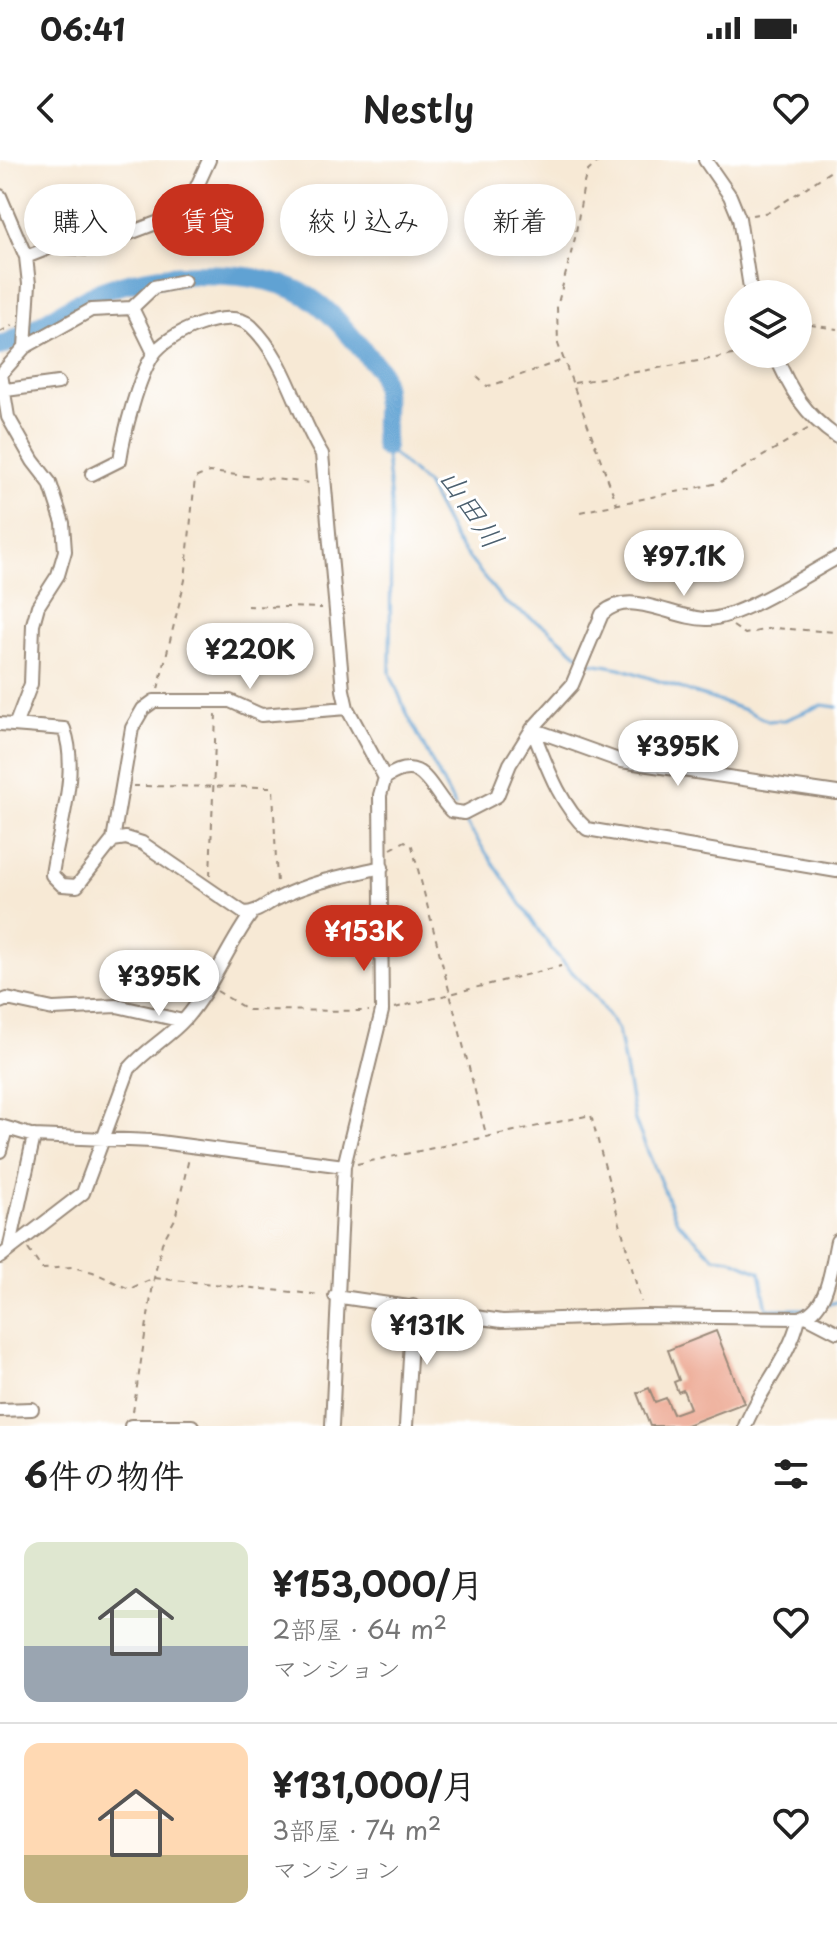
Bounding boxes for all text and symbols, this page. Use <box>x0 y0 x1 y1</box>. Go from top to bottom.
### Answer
text: 06:41 <box>40 6 125 51</box>
text: Nestly <box>363 81 474 135</box>
icon: back <box>24 86 68 130</box>
icon: heart <box>769 86 813 130</box>
chip: 購入 <box>24 184 136 256</box>
chip: 賃貸 <box>152 184 264 256</box>
chip: 絞り込み <box>280 184 448 256</box>
chip: 新着 <box>464 184 576 256</box>
map controls <box>724 280 812 368</box>
button: layers <box>724 280 812 368</box>
water label: 山田川 <box>429 457 517 557</box>
pin: ¥97.1K <box>619 530 749 598</box>
text: ¥97.1K <box>642 536 726 575</box>
pin: ¥220K <box>194 623 306 691</box>
text: ¥220K <box>205 629 295 668</box>
pin: ¥395K <box>622 720 734 788</box>
text: ¥395K <box>636 726 720 765</box>
pin: ¥153K <box>308 905 420 973</box>
text: ¥153K <box>324 911 404 950</box>
pin: ¥395K <box>103 950 215 1018</box>
text: ¥395K <box>117 956 201 995</box>
pin: ¥131K <box>371 1299 483 1367</box>
text: ¥131K <box>389 1305 465 1344</box>
text: 6件の物件 <box>24 1448 184 1500</box>
icon: filters <box>769 1452 813 1496</box>
text: ¥153,000/月 <box>272 1557 484 1609</box>
icon: home <box>88 1574 184 1670</box>
icon: heart <box>769 1600 813 1644</box>
text: 2部屋 · 64 m² <box>272 1609 447 1648</box>
text: マンション <box>272 1648 401 1687</box>
text: ¥131,000/月 <box>272 1758 476 1810</box>
icon: home <box>88 1775 184 1871</box>
icon: heart <box>769 1801 813 1845</box>
text: 3部屋 · 74 m² <box>272 1810 441 1849</box>
text: マンション <box>272 1849 401 1888</box>

